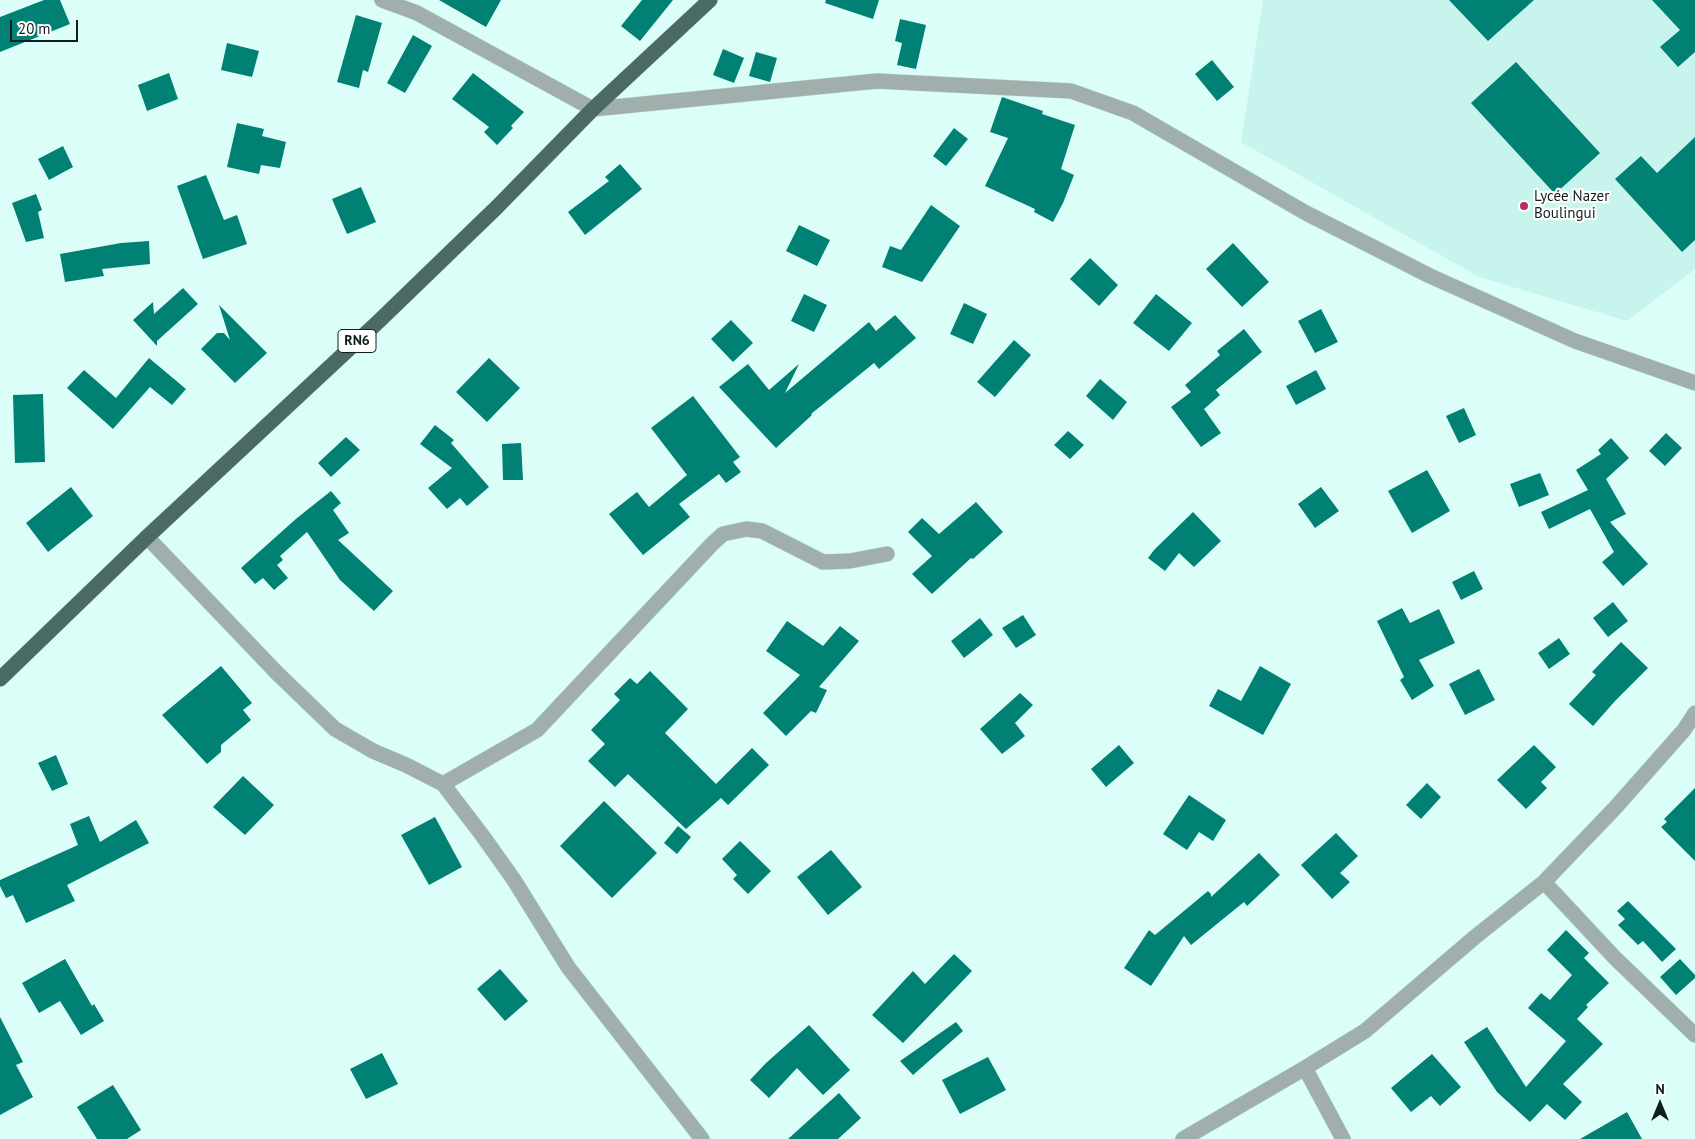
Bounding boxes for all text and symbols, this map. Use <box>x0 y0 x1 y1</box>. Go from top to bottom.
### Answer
scale bar <box>12 10 80 42</box>
text: 20 m <box>18 19 51 38</box>
place label: Lycée Nazer Boulingui <box>1534 188 1609 223</box>
marker: Lycée Nazer Boulingui <box>1518 200 1530 212</box>
road number: RN6 <box>338 330 376 352</box>
north arrow <box>1635 1079 1685 1129</box>
text: N <box>1655 1080 1665 1098</box>

